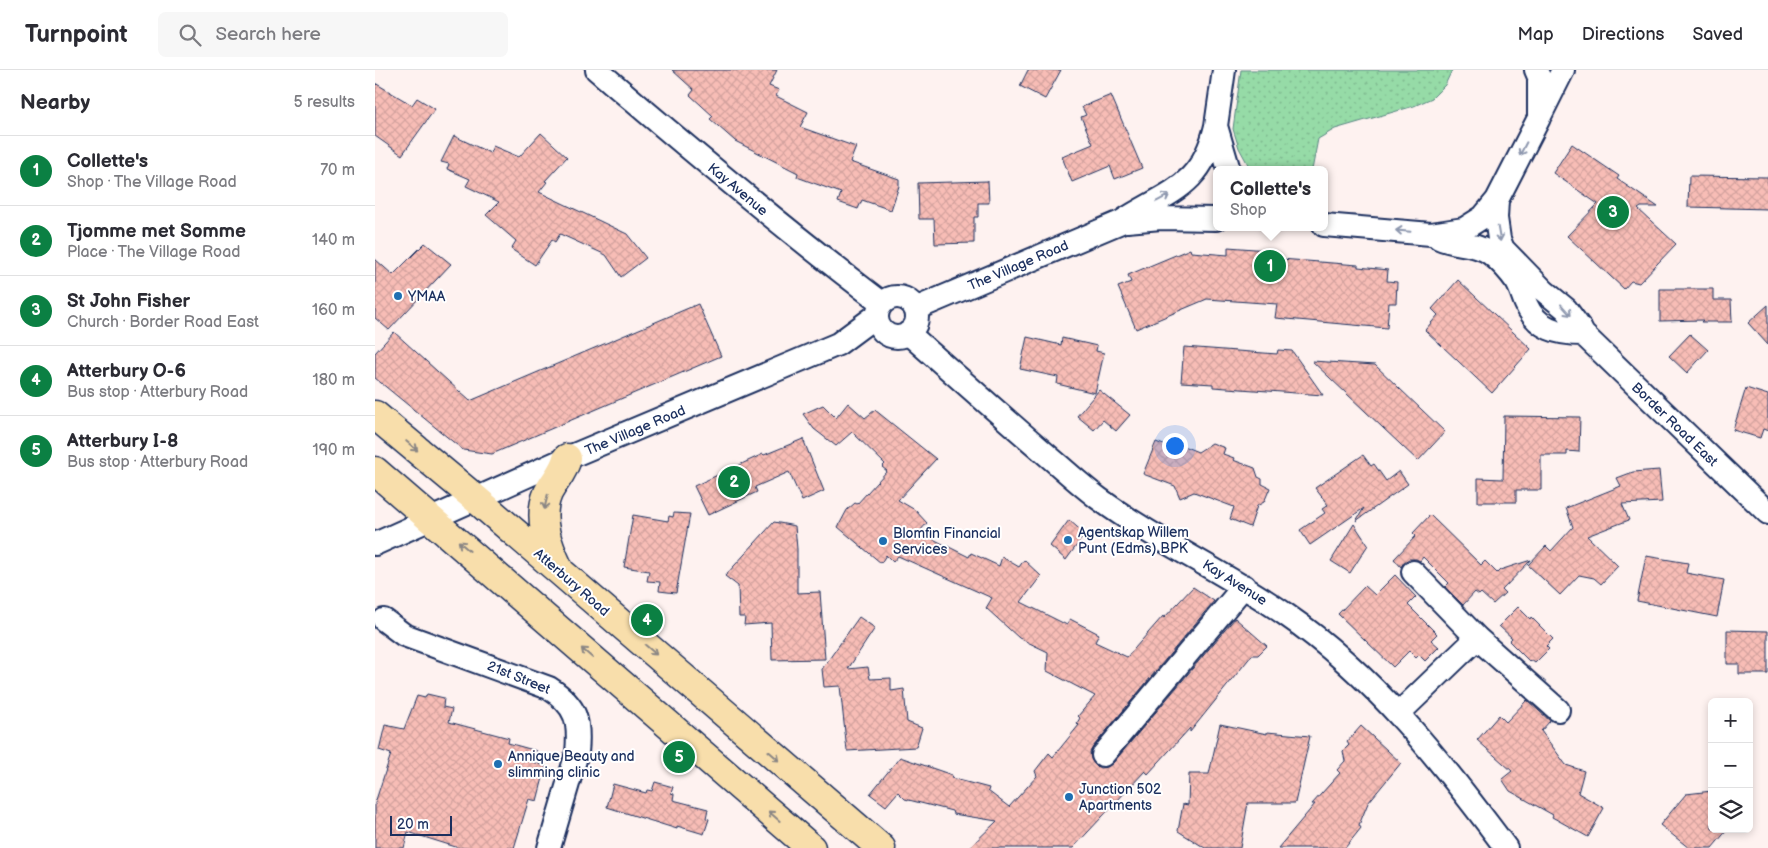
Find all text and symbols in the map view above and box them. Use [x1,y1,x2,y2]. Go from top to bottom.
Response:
search box [158,12,508,57]
text: Turnpoint [25,20,128,49]
icon: search [176,21,204,49]
text: Search here [216,23,321,46]
text: Map [1518,24,1554,45]
text: Directions [1582,24,1664,45]
text: Saved [1692,24,1743,45]
text: Nearby [20,90,90,115]
text: 5 results [293,93,355,112]
one-way arrow [1518,142,1528,157]
text: Collette's [67,150,148,173]
street label: Kay Avenue [704,159,771,219]
text: 1 [33,161,39,180]
text: 70 m [320,161,355,180]
popup [1213,166,1328,231]
text: Shop · The Village Road [67,173,237,192]
text: Collette's [1230,178,1311,201]
one-way arrow [1155,193,1170,202]
pin: 3 [1597,193,1629,231]
text: Shop [1230,201,1267,220]
text: Tjomme met Somme [67,220,246,243]
one-way arrow [1494,225,1504,241]
one-way arrow [1396,227,1412,236]
text: 2 [31,231,41,250]
text: 140 m [312,231,355,250]
street label: The Village Road [965,237,1071,294]
text: Place · The Village Road [67,243,240,262]
pin: 1 [1254,247,1286,285]
place label: YMAA [407,288,446,305]
text: St John Fisher [67,290,190,313]
marker: YMAA [392,290,404,302]
text: 3 [31,301,41,320]
text: 160 m [312,301,355,320]
one-way arrow [1560,304,1572,317]
text: Church · Border Road East [67,313,259,332]
text: Atterbury O-6 [67,360,186,383]
text: 4 [31,371,41,390]
text: 180 m [313,371,355,390]
street label: Border Road East [1628,379,1722,470]
text: Bus stop · Atterbury Road [67,383,248,402]
street label: The Village Road [582,402,688,459]
text: Atterbury I-8 [67,430,178,453]
your location [1162,433,1188,459]
one-way arrow [406,440,419,452]
text: 5 [31,441,41,460]
text: 190 m [313,441,355,460]
text: Bus stop · Atterbury Road [67,453,248,472]
pin: 2 [718,463,750,501]
one-way arrow [541,493,550,509]
place label: Agentskap Willem Punt (Edms) BPK [1078,524,1189,557]
place label: Blomfin Financial Services [893,525,1001,558]
marker: Agentskap Willem Punt (Edms) BPK [1062,534,1074,546]
marker: Blomfin Financial Services [877,535,889,547]
one-way arrow [457,541,470,552]
street label: Atterbury Road [530,545,613,620]
street label: Kay Avenue [1199,556,1270,609]
pin: 4 [631,601,663,639]
one-way arrow [644,644,657,655]
one-way arrow [580,647,593,658]
street label: 21st Street [485,657,554,698]
map controls [1708,698,1753,833]
button: + [1708,698,1753,743]
pin: 5 [663,738,695,776]
button: − [1708,743,1753,788]
place label: Annique Beauty and slimming clinic [508,748,635,781]
one-way arrow [767,750,780,761]
marker: Annique Beauty and slimming clinic [492,758,504,770]
place label: Junction 502 Apartments [1079,781,1162,814]
button: layers [1708,788,1753,833]
marker: Junction 502 Apartments [1063,791,1075,803]
one-way arrow [768,810,781,822]
scale bar [390,813,453,836]
text: 20 m [397,816,429,833]

